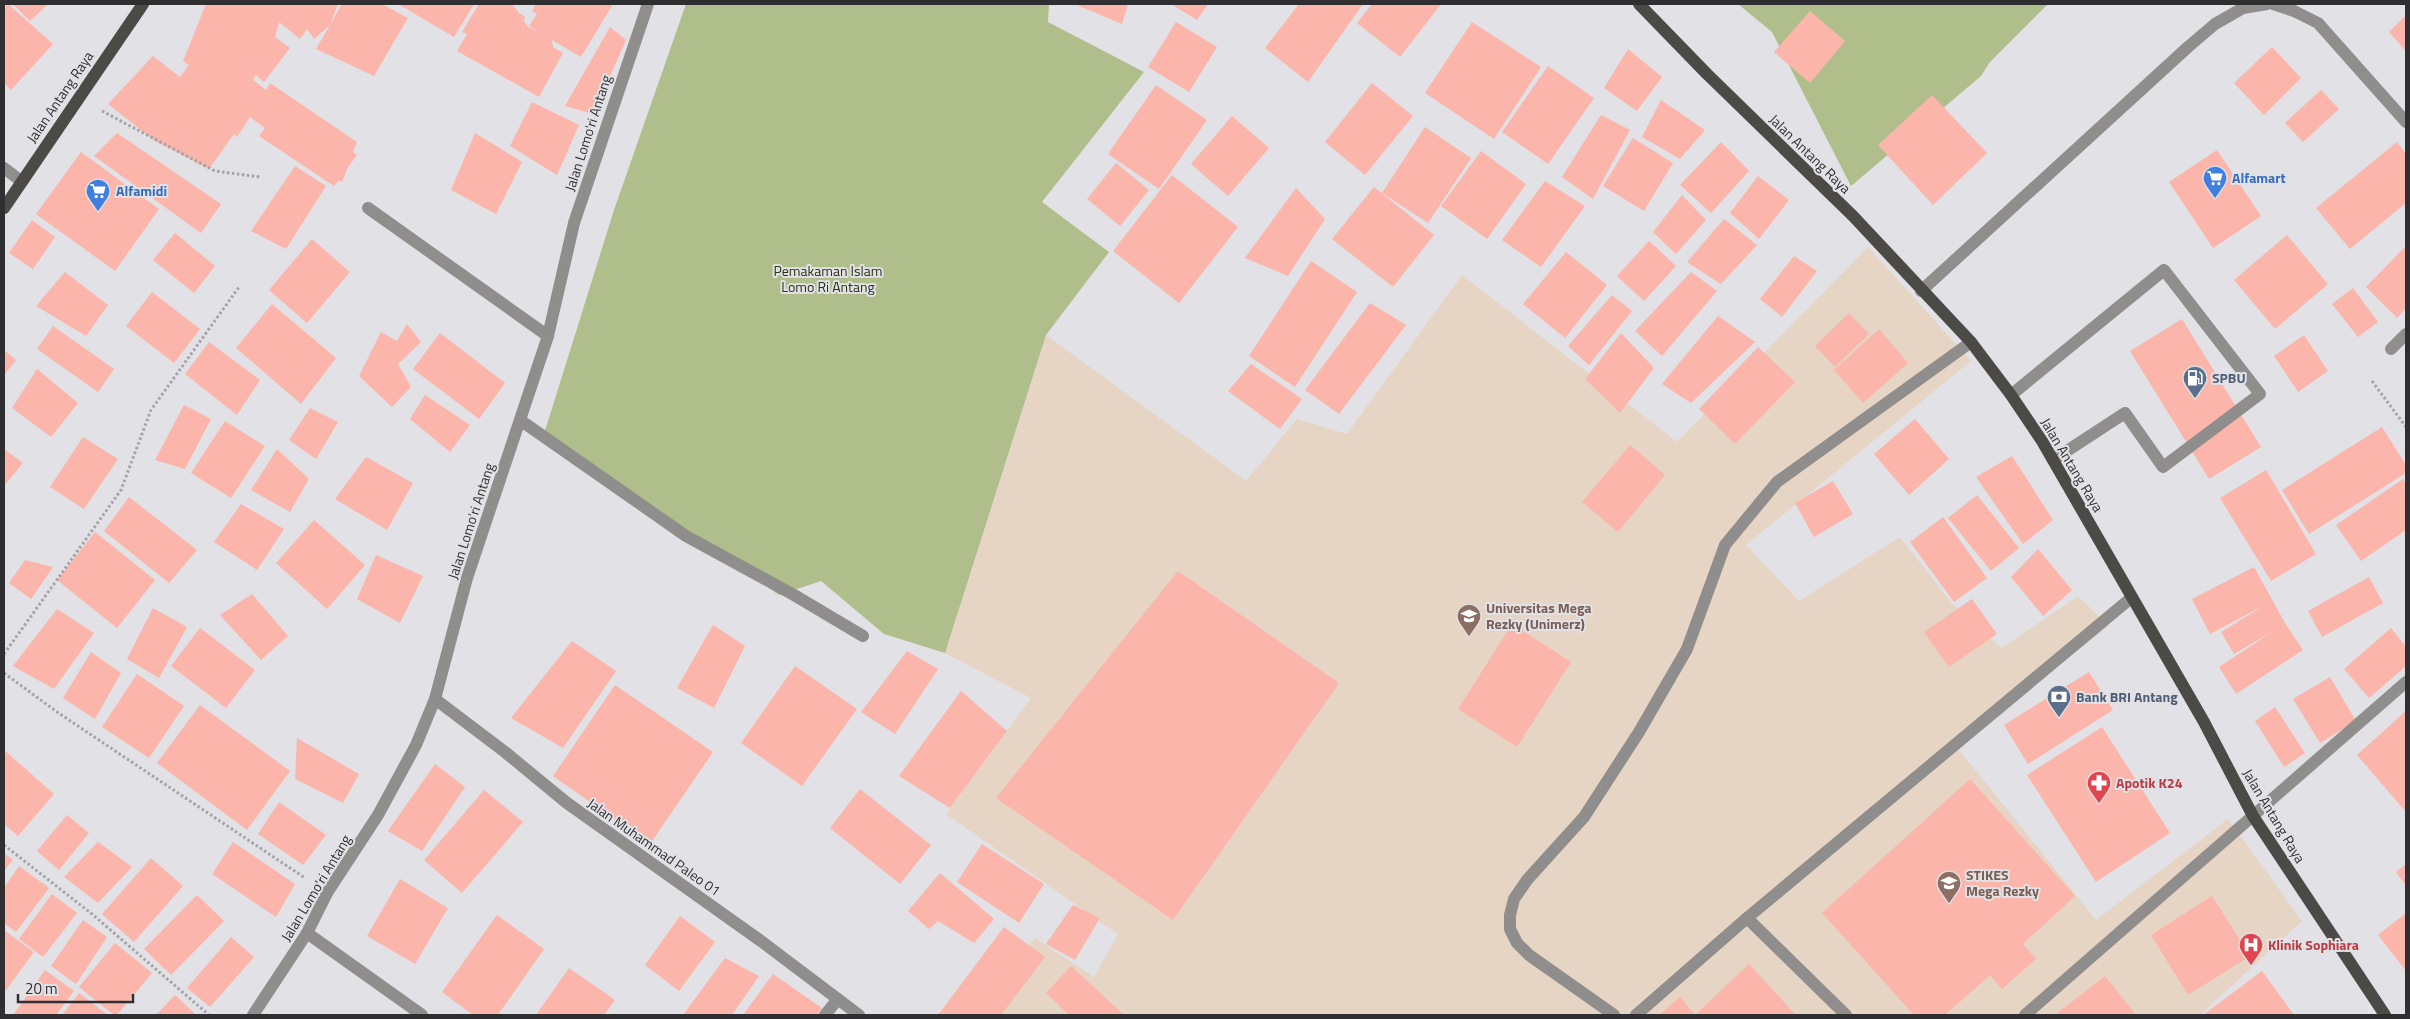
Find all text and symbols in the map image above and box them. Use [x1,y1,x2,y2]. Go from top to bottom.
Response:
street label: Jalan Antang Raya [21,47,98,147]
street label: Jalan Lomo'ri Antang [559,72,616,194]
street label: Jalan Antang Raya [1765,109,1856,198]
supermarket icon: Alfamart [2202,165,2228,199]
place label: Alfamart [2232,167,2286,188]
supermarket icon: Alfamidi [85,178,111,212]
place label: Alfamidi [116,180,167,201]
park label: Pemakaman Islam Lomo Ri Antang [774,260,882,297]
fuel station icon: SPBU [2182,365,2208,399]
place label: SPBU [2212,367,2246,388]
street label: Jalan Antang Raya [2036,414,2109,516]
street label: Jalan Lomo'ri Antang [442,460,499,582]
place label: Universitas Mega Rezky (Unimerz) [1486,597,1592,634]
school or university icon: Universitas Mega Rezky (Unimerz) [1456,603,1482,637]
bank icon: Bank BRI Antang [2046,684,2072,718]
place label: Bank BRI Antang [2076,686,2178,707]
street label: Jalan Antang Raya [2238,765,2311,867]
pharmacy icon: Apotik K24 [2086,770,2112,804]
place label: Apotik K24 [2116,772,2183,793]
street label: Jalan Muhammad Paleo 01 [583,793,725,901]
street label: Jalan Lomo'ri Antang [275,830,356,945]
place label: STIKES Mega Rezky [1966,864,2039,901]
school or university icon: STIKES Mega Rezky [1936,870,1962,904]
hospital icon: Klinik Sophiara [2238,932,2264,966]
place label: Klinik Sophiara [2268,934,2359,955]
scale bar [18,972,132,1004]
text: 20 m [25,977,58,1000]

